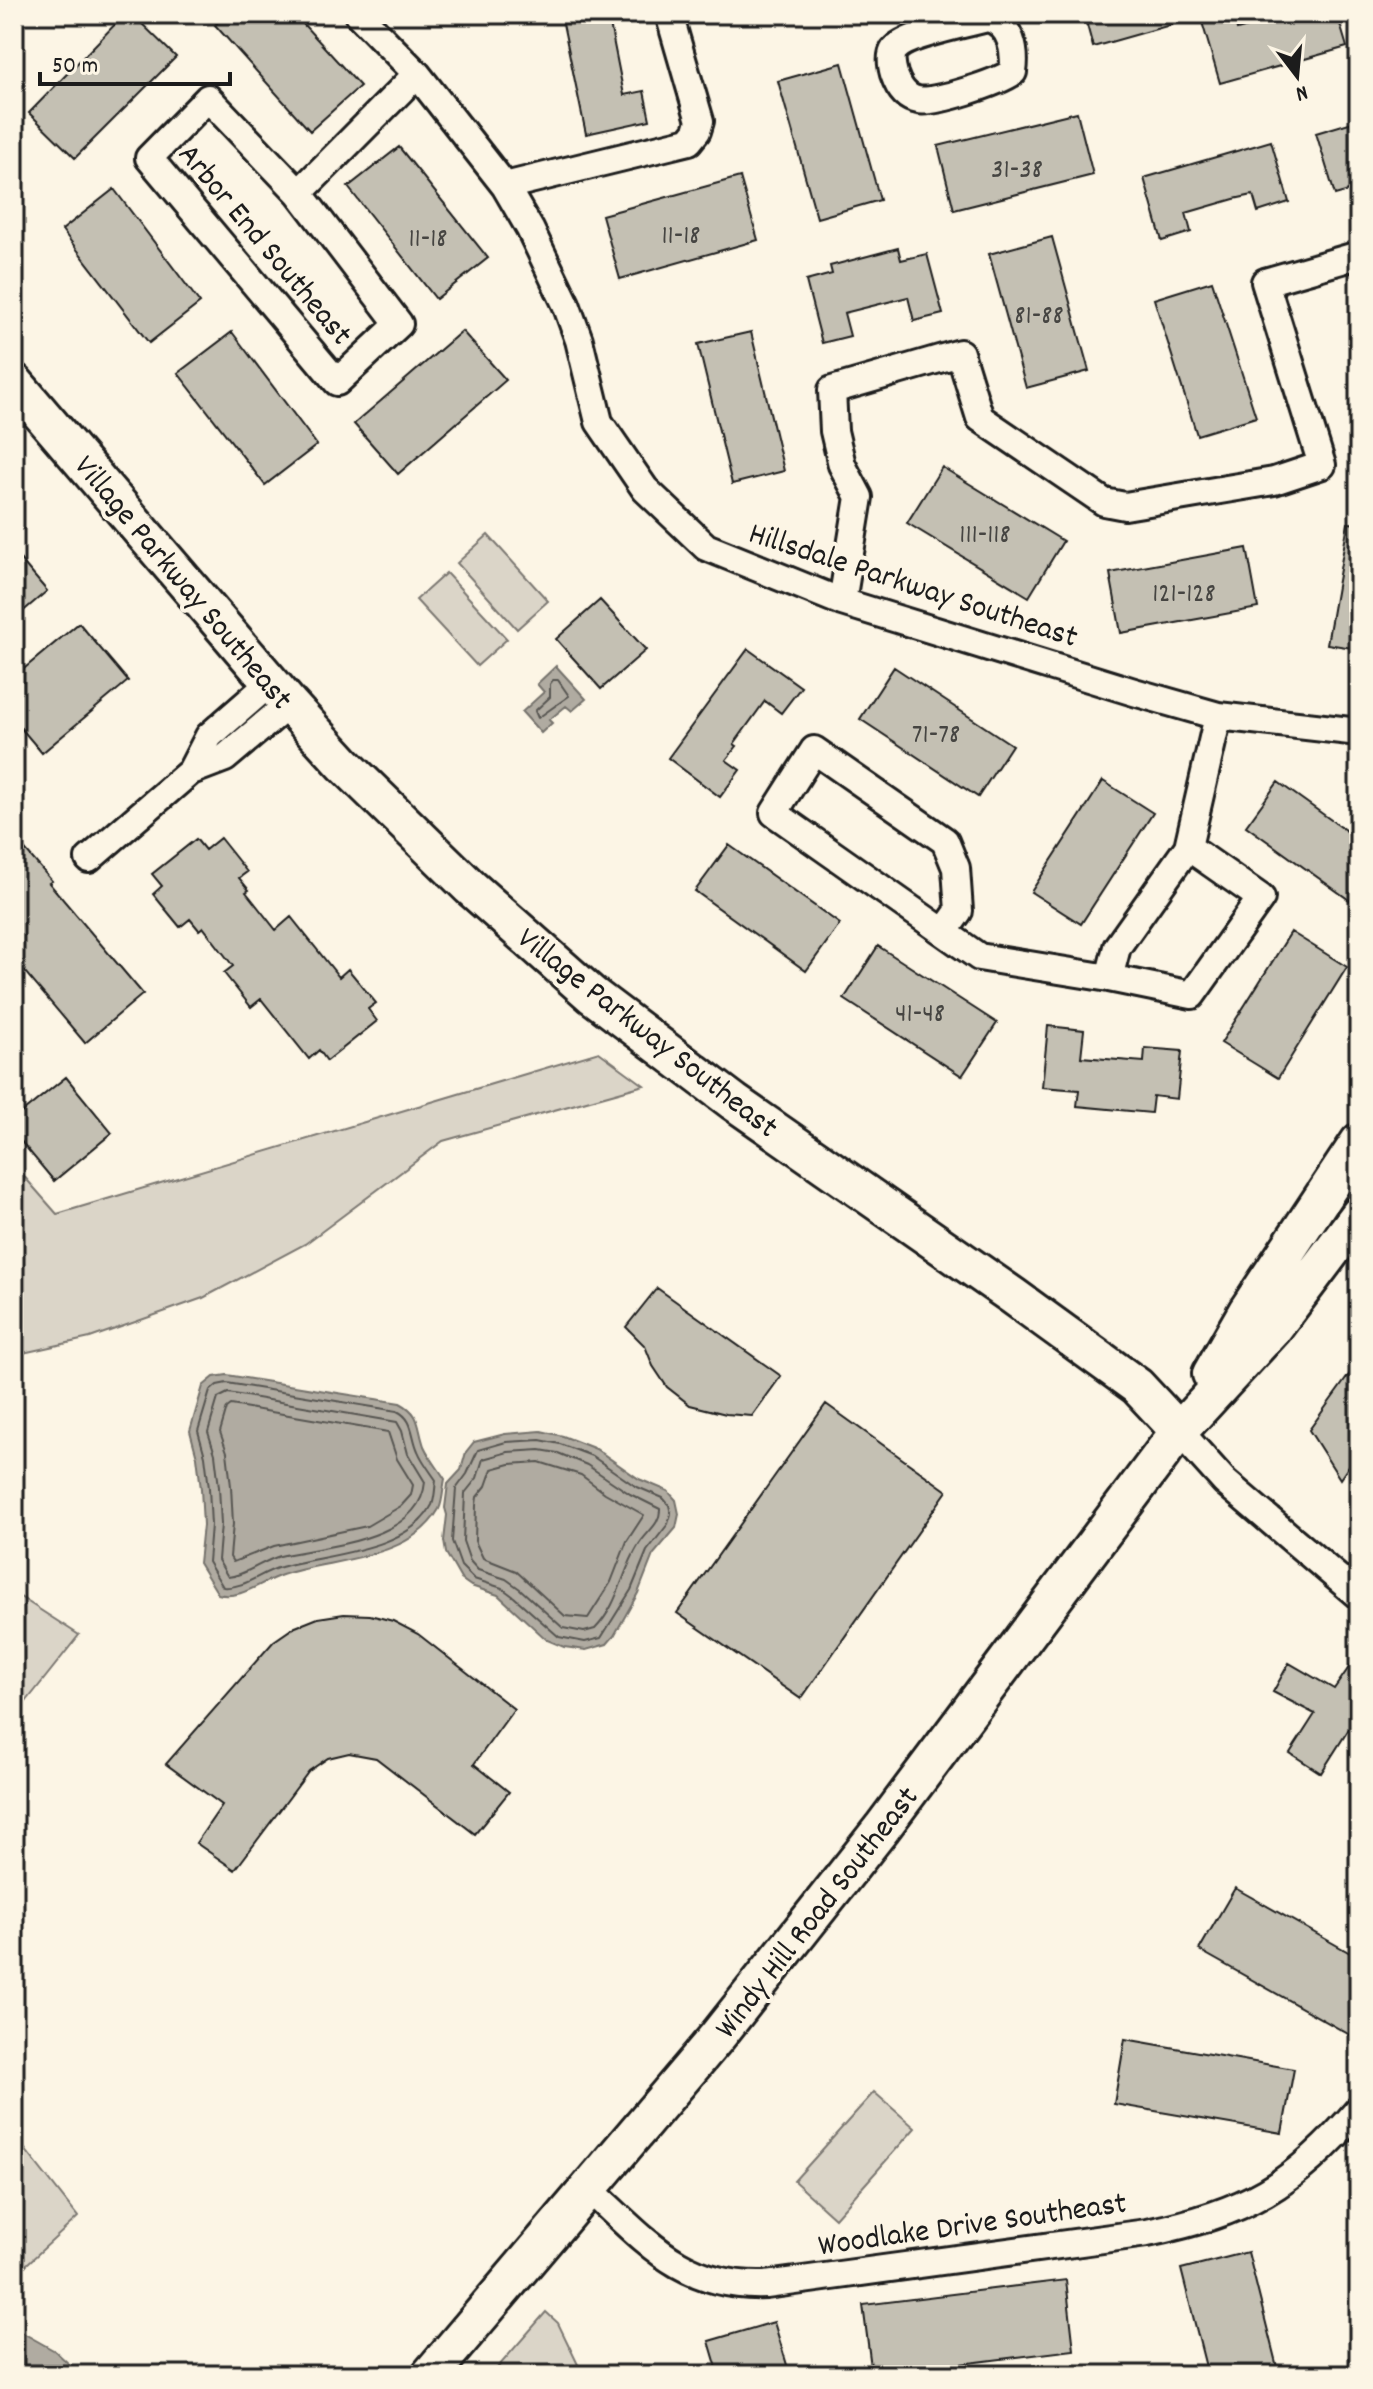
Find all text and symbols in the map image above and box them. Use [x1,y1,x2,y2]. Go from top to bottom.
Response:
scale bar [40,36,230,86]
north arrow [1257,36,1337,116]
text: 50 m [52,50,98,84]
text: N [1292,75,1311,108]
street label: Arbor End Southeast [165,135,362,357]
house number: 31-38 [991,152,1043,192]
house number: 11-18 [661,218,701,258]
house number: 11-18 [408,221,448,261]
house number: 81-88 [1014,298,1064,338]
street label: Village Parkway Southeast [61,447,302,722]
street label: Hillsdale Parkway Southeast [742,513,1083,663]
house number: 111-118 [959,517,1011,557]
house number: 121-128 [1152,576,1216,616]
house number: 71-78 [912,717,960,757]
street label: Village Parkway Southeast [506,918,786,1152]
house number: 41-48 [895,996,945,1036]
street label: Windy Hill Road Southeast [706,1778,932,2050]
street label: Woodlake Drive Southeast [816,2183,1130,2271]

